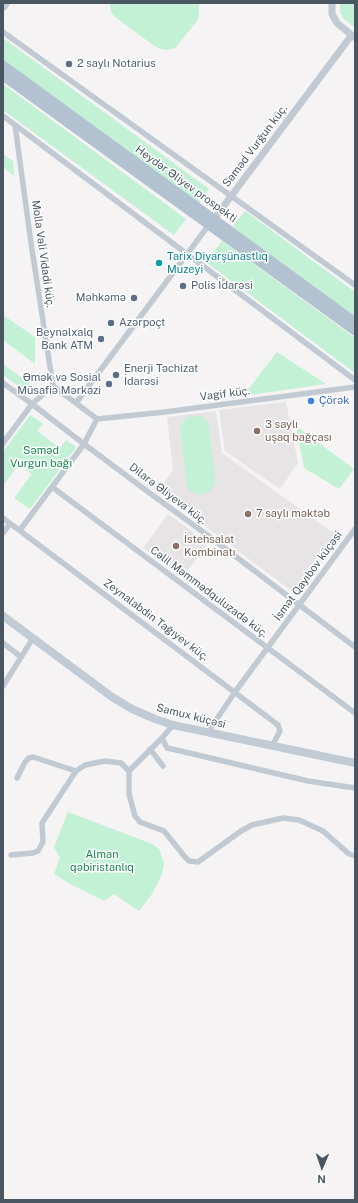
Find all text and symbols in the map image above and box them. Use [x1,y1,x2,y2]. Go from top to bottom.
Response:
place label: 2 saylı Notarius [77,57,156,71]
marker: 2 saylı Notarius [64,59,74,69]
street label: Səməd Vurğun küç. [220,102,290,190]
street label: Heydər Əliyev prospekti [133,143,239,225]
street label: Molla Vəli Vidadi küç. [29,199,57,309]
place label: Tarix Diyarşünastlıq Muzeyi [167,250,268,276]
marker: Tarix Diyarşünastlıq Muzeyi [154,258,164,268]
place label: Polis İdarəsi [191,279,253,293]
marker: Polis İdarəsi [178,281,188,291]
place label: Məhkəmə [76,291,126,305]
marker: Məhkəmə [129,293,139,303]
place label: Azərpoçt [119,316,165,330]
marker: Azərpoçt [106,318,116,328]
place label: Beynəlxalq Bank ATM [36,326,93,352]
marker: Beynəlxalq Bank ATM [96,334,106,344]
place label: Enerji Təchizat İdarəsi [124,362,198,388]
marker: Enerji Təchizat İdarəsi [111,370,121,380]
place label: Əmək və Sosial Müsafiə Mərkəzi [17,371,101,397]
marker: Əmək və Sosial Müsafiə Mərkəzi [104,379,114,389]
street label: Vagif küç. [199,384,251,404]
place label: Çörək [319,394,349,408]
marker: Çörək [306,396,316,406]
place label: 3 saylı uşaq bağçası [265,418,332,444]
marker: 3 saylı uşaq bağçası [252,426,262,436]
park label: Səməd Vurgun bağı [10,444,72,470]
street label: Dilarə Əliyeva küç. [127,460,209,528]
place label: 7 saylı məktəb [256,507,330,521]
marker: 7 saylı məktəb [243,509,253,519]
street label: İsmət Qayıbov küçəsi [271,529,345,623]
place label: İstehsalat Kombinatı [184,533,235,559]
marker: İstehsalat Kombinatı [171,541,181,551]
street label: Cəlil Məmmədquluzadə küç. [148,543,270,641]
street label: Zeynalabdin Tağıyev küç. [101,576,211,664]
street label: Samux küçəsi [155,701,227,731]
park label: Alman qəbiristanlıq [70,848,134,874]
north arrow [302,1147,342,1187]
text: N [317,1173,326,1185]

